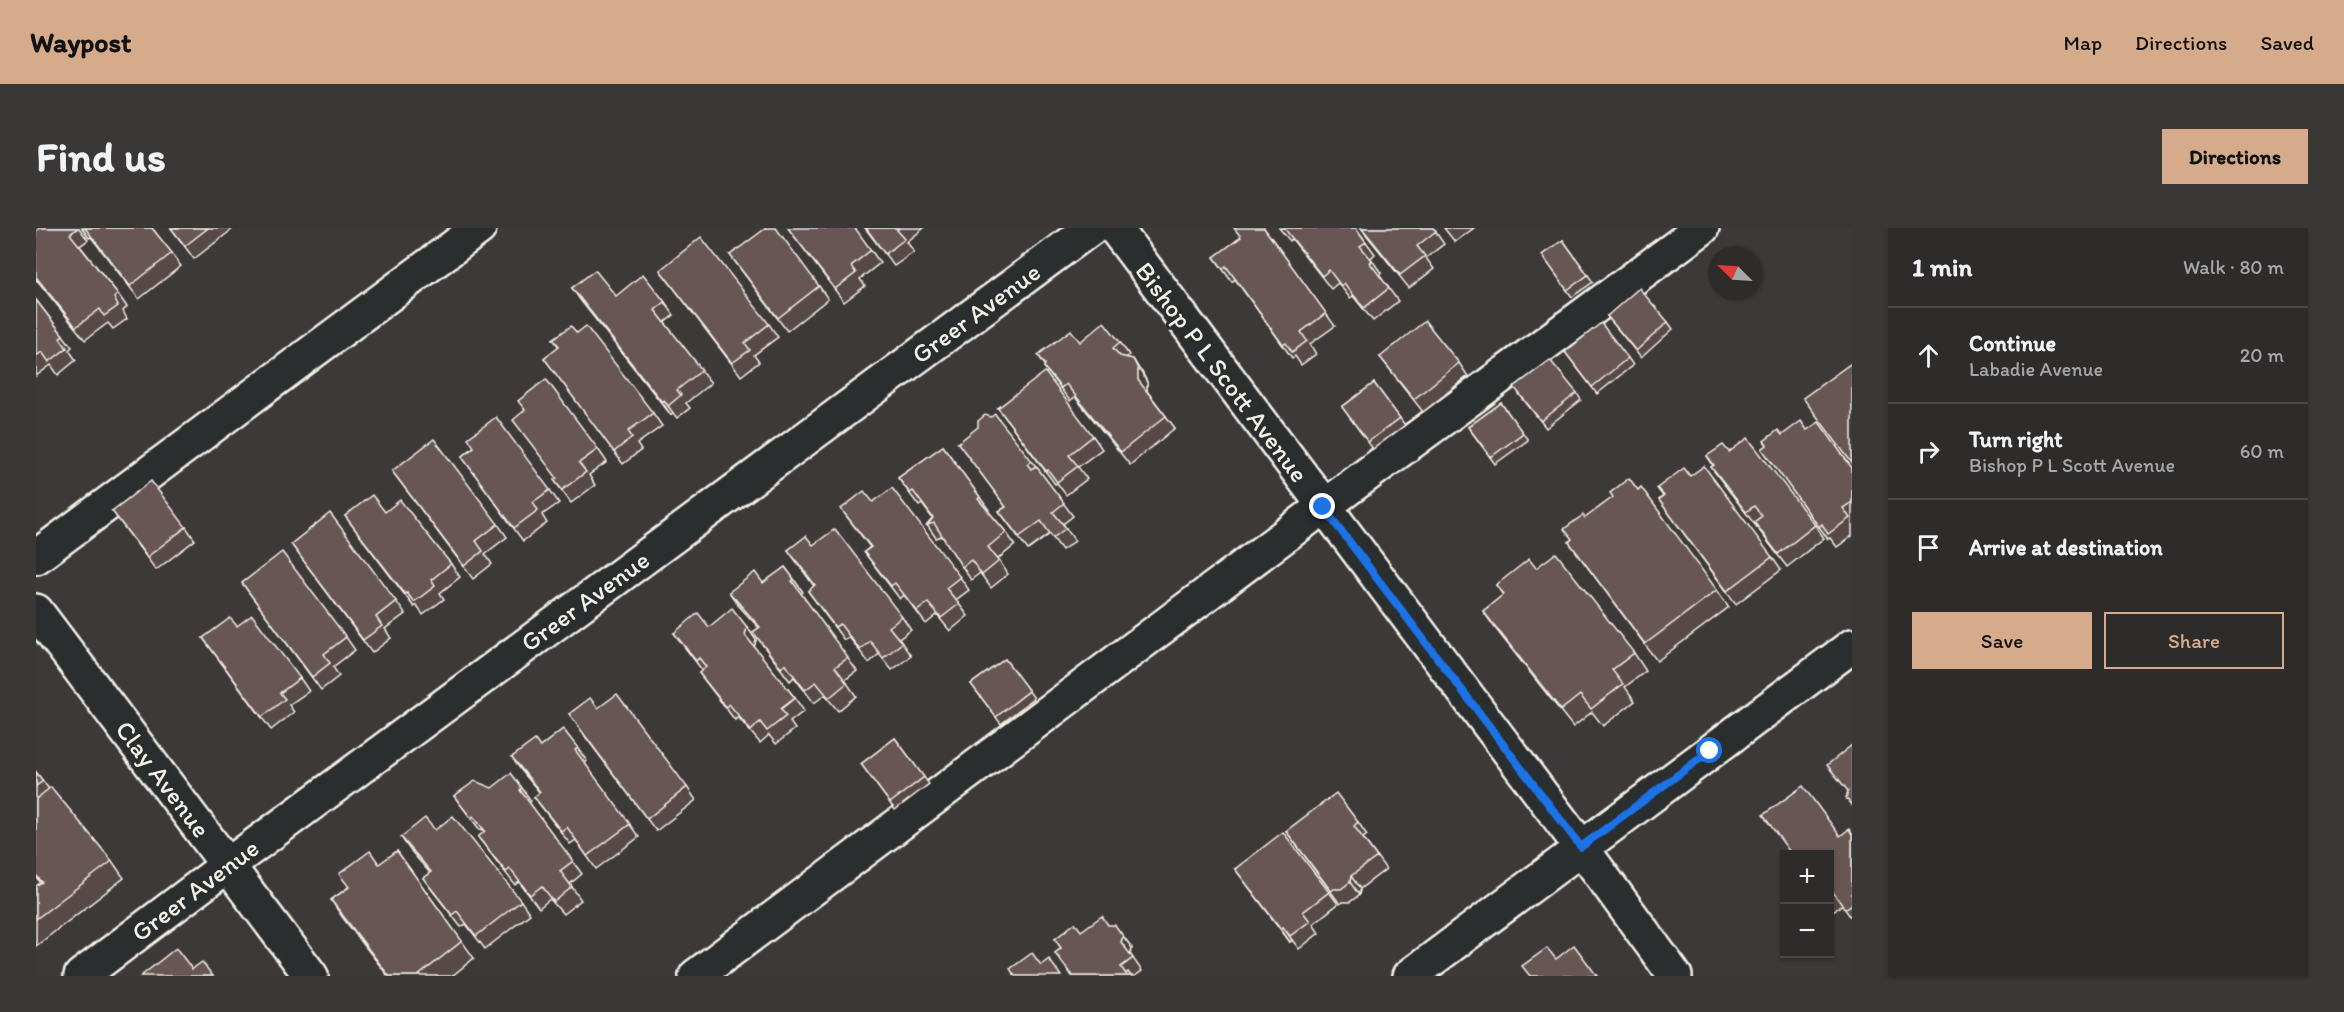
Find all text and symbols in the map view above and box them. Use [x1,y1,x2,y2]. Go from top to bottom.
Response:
text: Waypost [30,25,132,59]
text: Map [2064,30,2102,55]
text: Directions [2135,30,2227,55]
text: Saved [2260,30,2314,55]
button: Directions [2162,129,2308,184]
text: Find us [36,131,166,182]
north arrow [1708,246,1762,300]
text: 1 min [1912,251,1972,283]
street label: Bishop P L Scott Avenue [1129,255,1315,489]
text: Walk · 80 m [2183,255,2284,279]
street label: Greer Avenue [905,256,1047,370]
text: Continue [1969,330,2056,357]
icon: ahead [1912,339,1945,372]
text: 20 m [2240,343,2284,367]
text: Labadie Avenue [1969,357,2103,381]
text: Turn right [1969,426,2063,453]
icon: right [1912,435,1945,468]
text: 60 m [2240,439,2284,463]
text: Bishop P L Scott Avenue [1969,453,2175,477]
route end [1309,493,1335,519]
icon: arrive [1912,531,1945,564]
text: Arrive at destination [1969,534,2163,561]
street label: Greer Avenue [514,544,656,658]
button: Save [1912,612,2092,669]
button: Share [2104,612,2284,669]
street label: Clay Avenue [109,714,217,844]
route start [1696,737,1722,763]
street label: Greer Avenue [125,832,265,948]
map controls [1780,850,1834,958]
button: + [1780,850,1834,904]
button: − [1780,904,1834,958]

